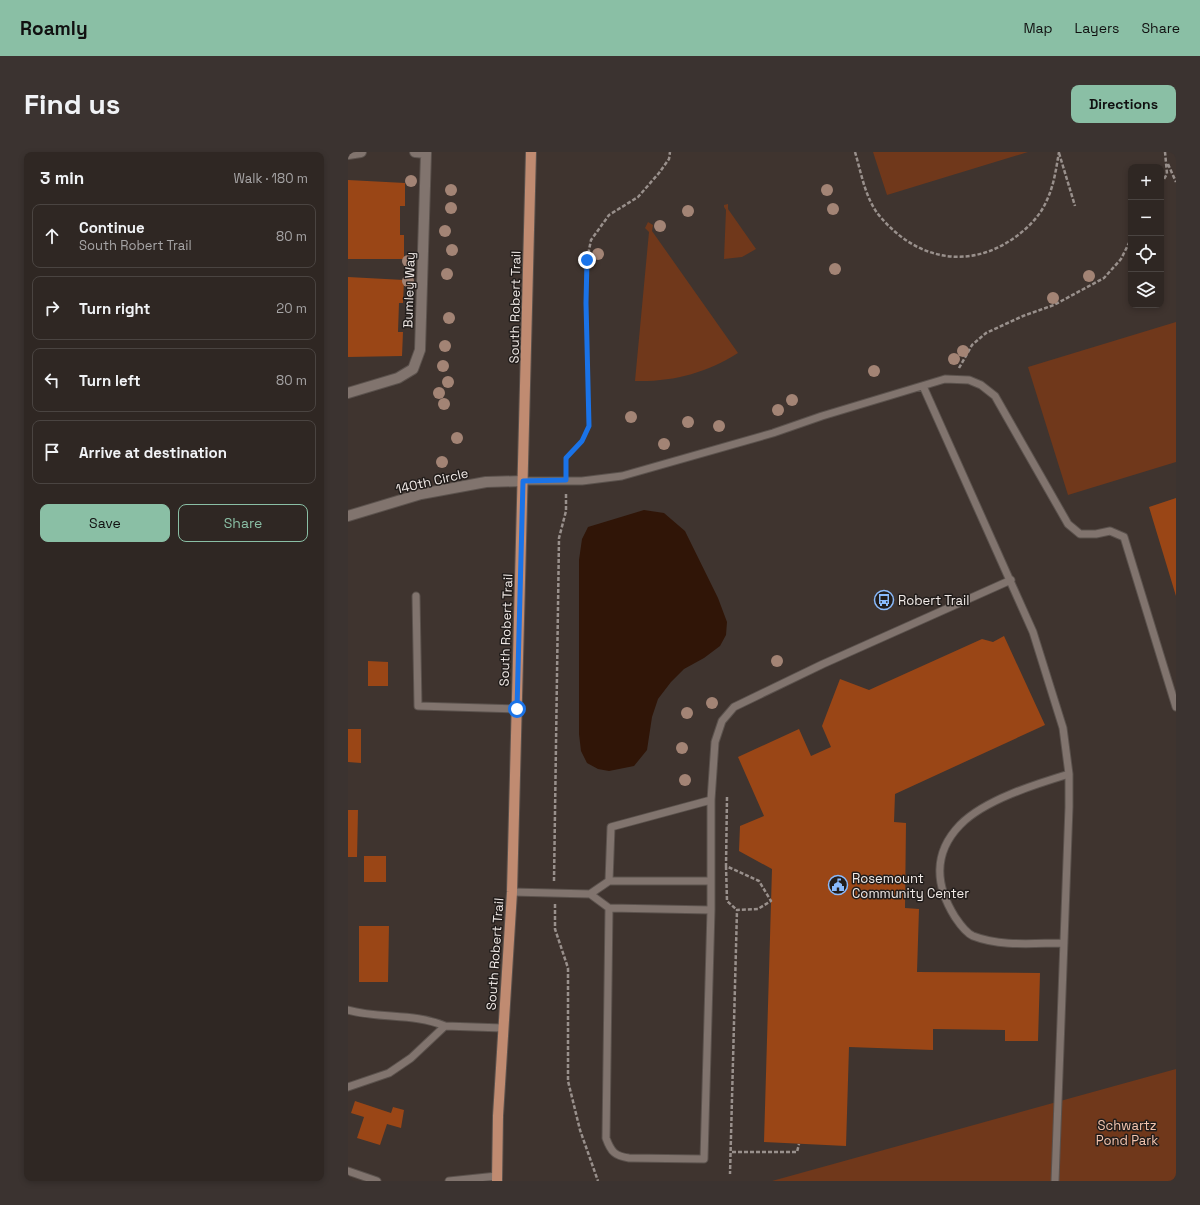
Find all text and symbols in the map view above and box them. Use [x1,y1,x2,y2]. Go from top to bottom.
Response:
text: Roamly [20,16,88,41]
text: Map [1023,19,1053,37]
text: Layers [1075,19,1119,37]
text: Share [1141,19,1180,37]
button: Directions [1071,85,1176,123]
text: Find us [24,86,121,122]
map controls [1128,164,1164,308]
button: + [1128,164,1164,200]
text: 3 min [40,167,84,189]
text: Walk · 180 m [234,170,308,187]
button: − [1128,200,1164,236]
text: Continue [79,218,145,237]
icon: ahead [41,225,63,247]
text: 80 m [276,228,307,245]
button: locate [1128,236,1164,272]
text: South Robert Trail [79,237,192,254]
street label: South Robert Trail [506,251,524,363]
route end [578,251,596,269]
street label: Bumley Way [399,252,419,328]
button: layers [1128,272,1164,308]
icon: right [41,297,63,319]
text: Turn right [79,299,150,318]
text: 20 m [276,300,307,317]
icon: left [41,369,63,391]
text: Turn left [79,371,141,390]
text: 80 m [276,372,307,389]
icon: arrive [41,441,63,463]
text: Arrive at destination [79,443,227,462]
street label: 140th Circle [394,464,470,498]
button: Save [40,504,170,542]
button: Share [178,504,308,542]
street label: South Robert Trail [496,573,516,687]
bus stop icon: Robert Trail [873,589,895,611]
place label: Robert Trail [898,592,969,609]
route start [508,700,526,718]
place label: Rosemount Community Center [852,870,969,902]
public building icon: Rosemount Community Center [827,874,849,896]
street label: South Robert Trail [483,897,507,1011]
park label: Schwartz Pond Park [1096,1117,1158,1149]

